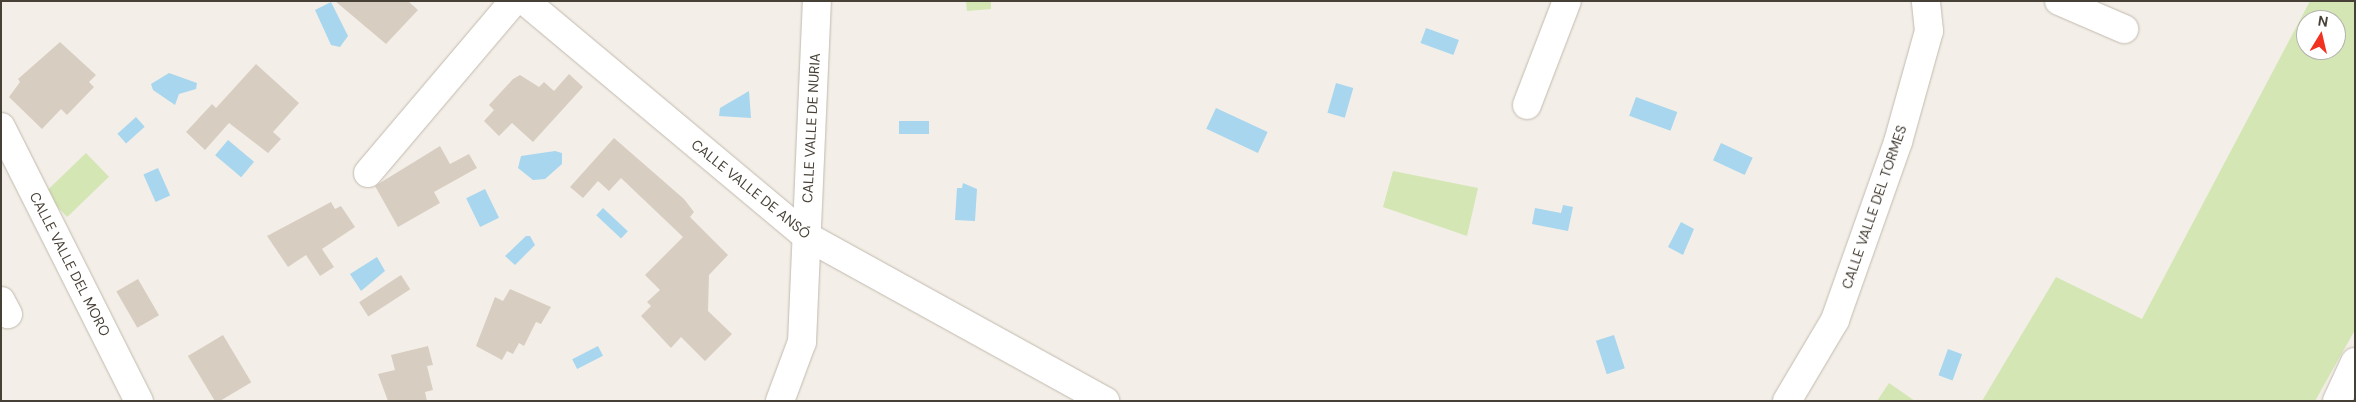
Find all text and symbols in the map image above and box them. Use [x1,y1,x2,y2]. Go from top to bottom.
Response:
north arrow [2296,10,2346,60]
text: N [2317,11,2330,31]
street label: CALLE VALLE DE NURIA [799,53,823,203]
street label: CALLE VALLE DEL TORMES [1838,123,1910,291]
street label: CALLE VALLE DE ANSÓ [688,136,814,242]
street label: CALLE VALLE DEL MORO [26,189,114,339]

